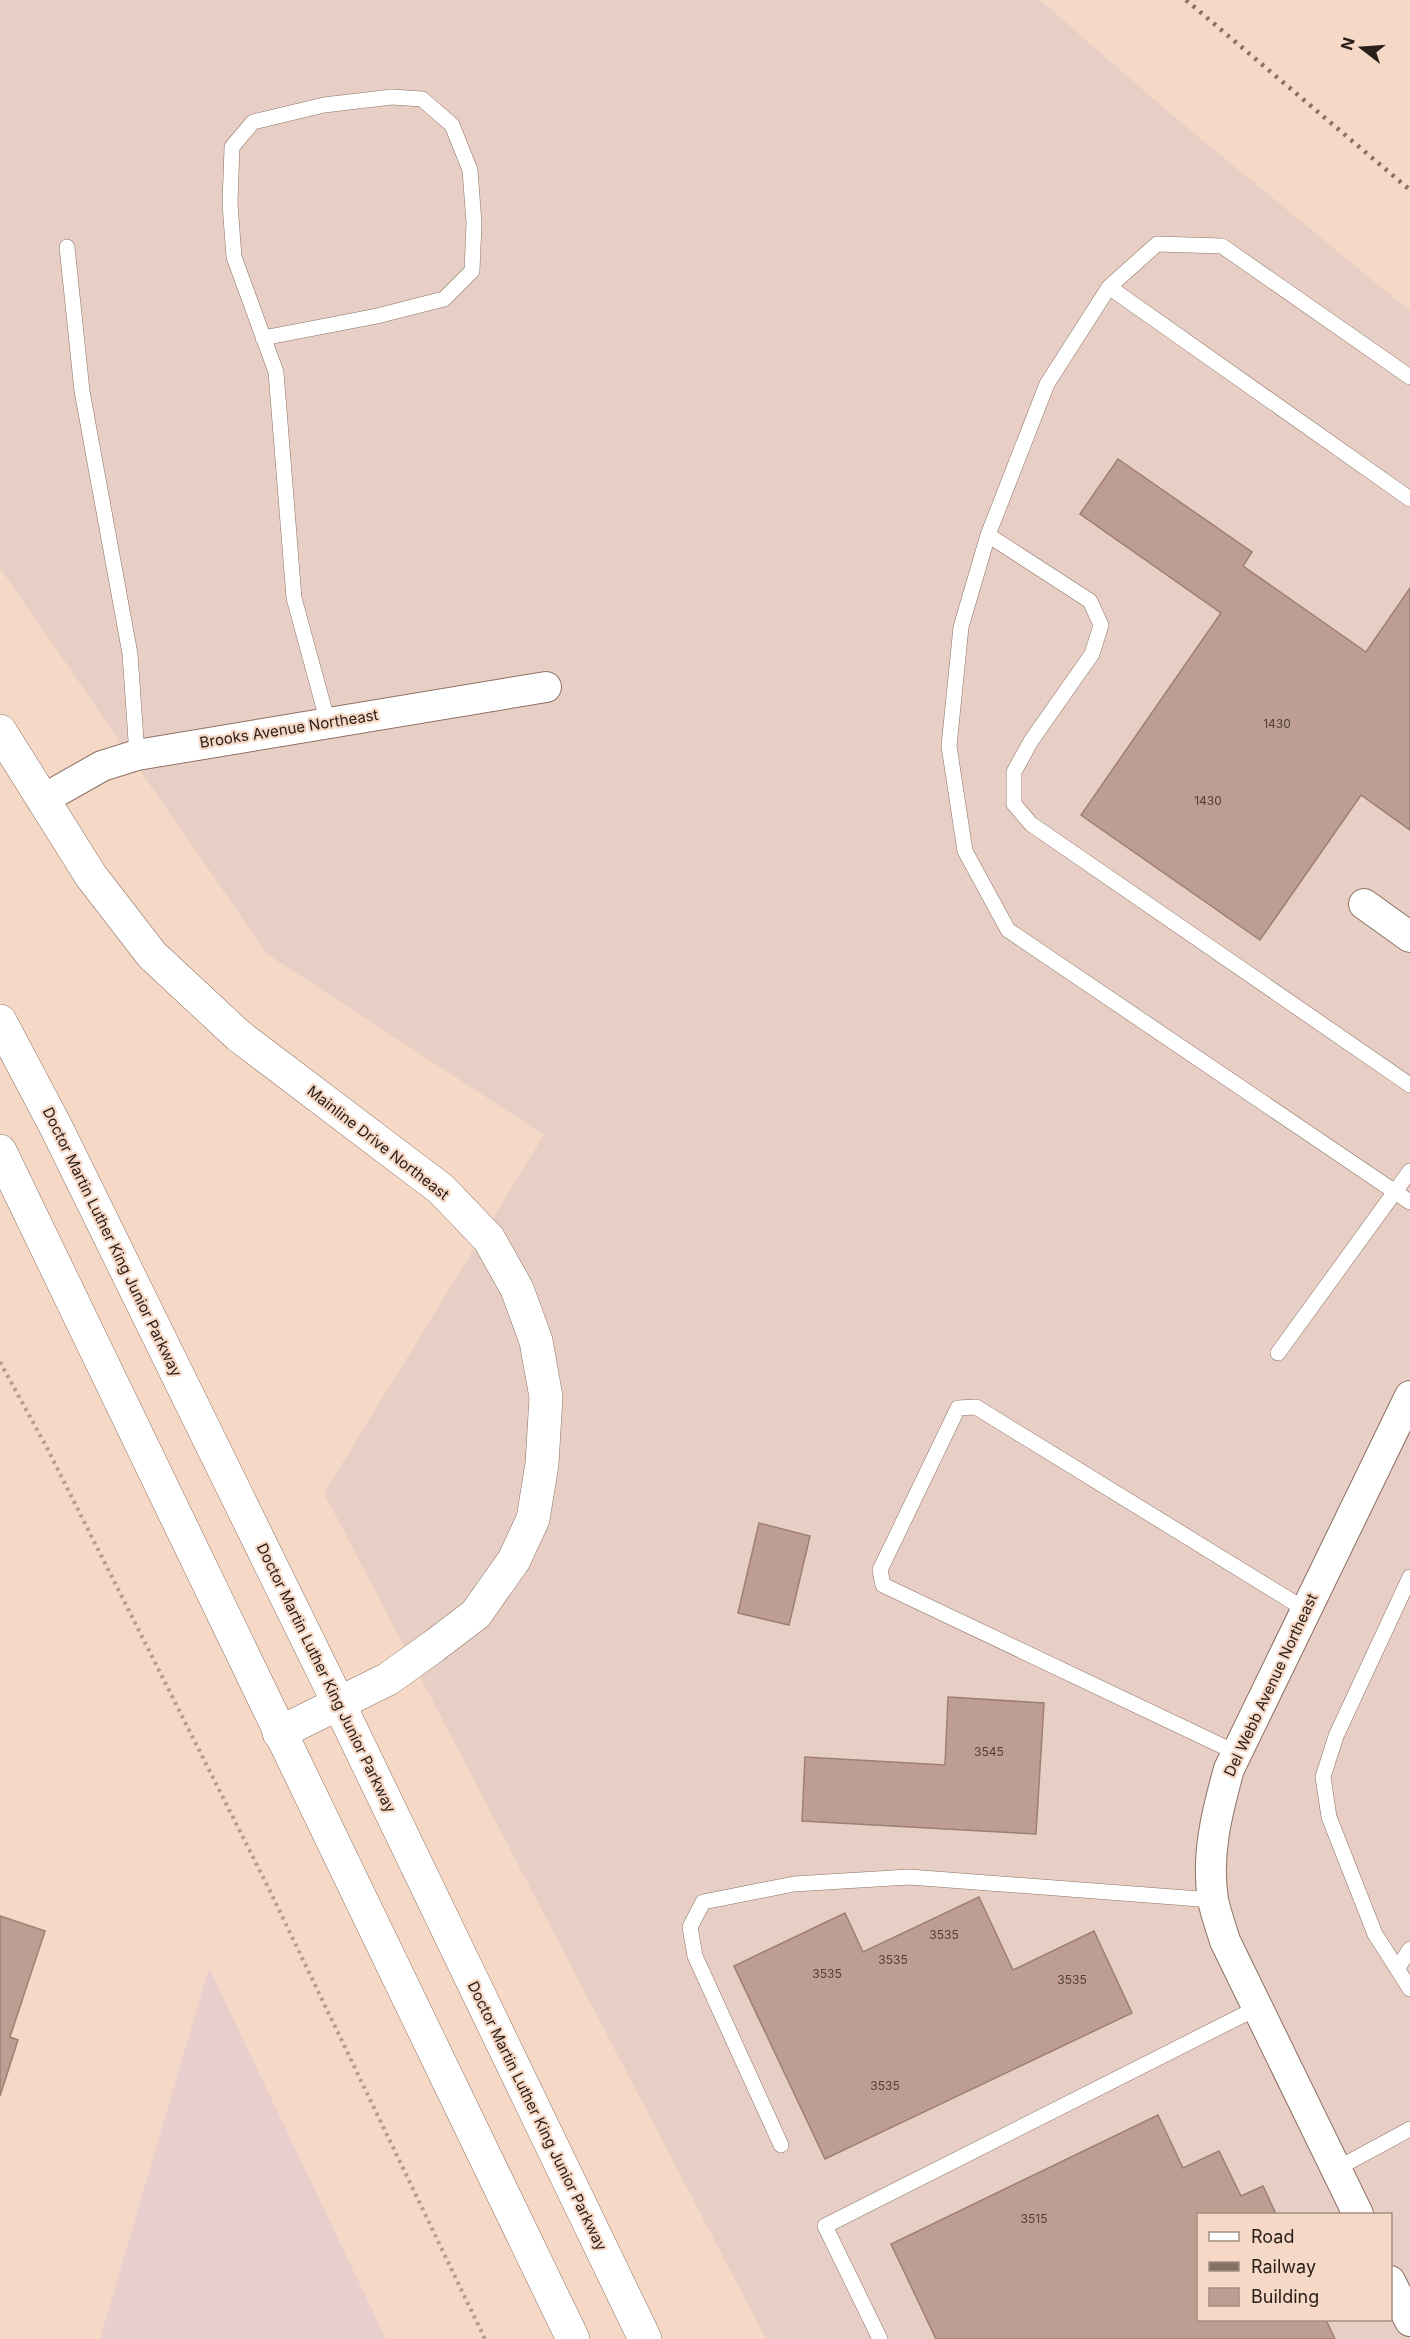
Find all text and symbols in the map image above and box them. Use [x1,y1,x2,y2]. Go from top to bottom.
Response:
north arrow [1332,18,1392,78]
text: N [1336,35,1359,52]
street label: Brooks Avenue Northeast [198,705,380,752]
house number: 1430 [1263,716,1291,731]
house number: 1430 [1194,793,1222,808]
street label: Mainline Drive Northeast [303,1081,453,1204]
street label: Doctor Martin Luther King Junior Parkway [39,1104,186,1380]
street label: Doctor Martin Luther King Junior Parkway [253,1540,400,1816]
street label: Del Webb Avenue Northeast [1220,1590,1321,1779]
house number: 3545 [974,1744,1004,1759]
house number: 3535 [929,1927,959,1942]
house number: 3535 [878,1952,908,1967]
house number: 3535 [812,1966,842,1981]
house number: 3535 [1057,1972,1087,1987]
street label: Doctor Martin Luther King Junior Parkway [464,1978,611,2254]
house number: 3535 [870,2078,900,2093]
house number: 3515 [1021,2211,1047,2226]
legend [1197,2213,1392,2321]
text: Road [1251,2226,1294,2247]
text: Railway [1251,2256,1316,2277]
text: Building [1251,2286,1319,2307]

